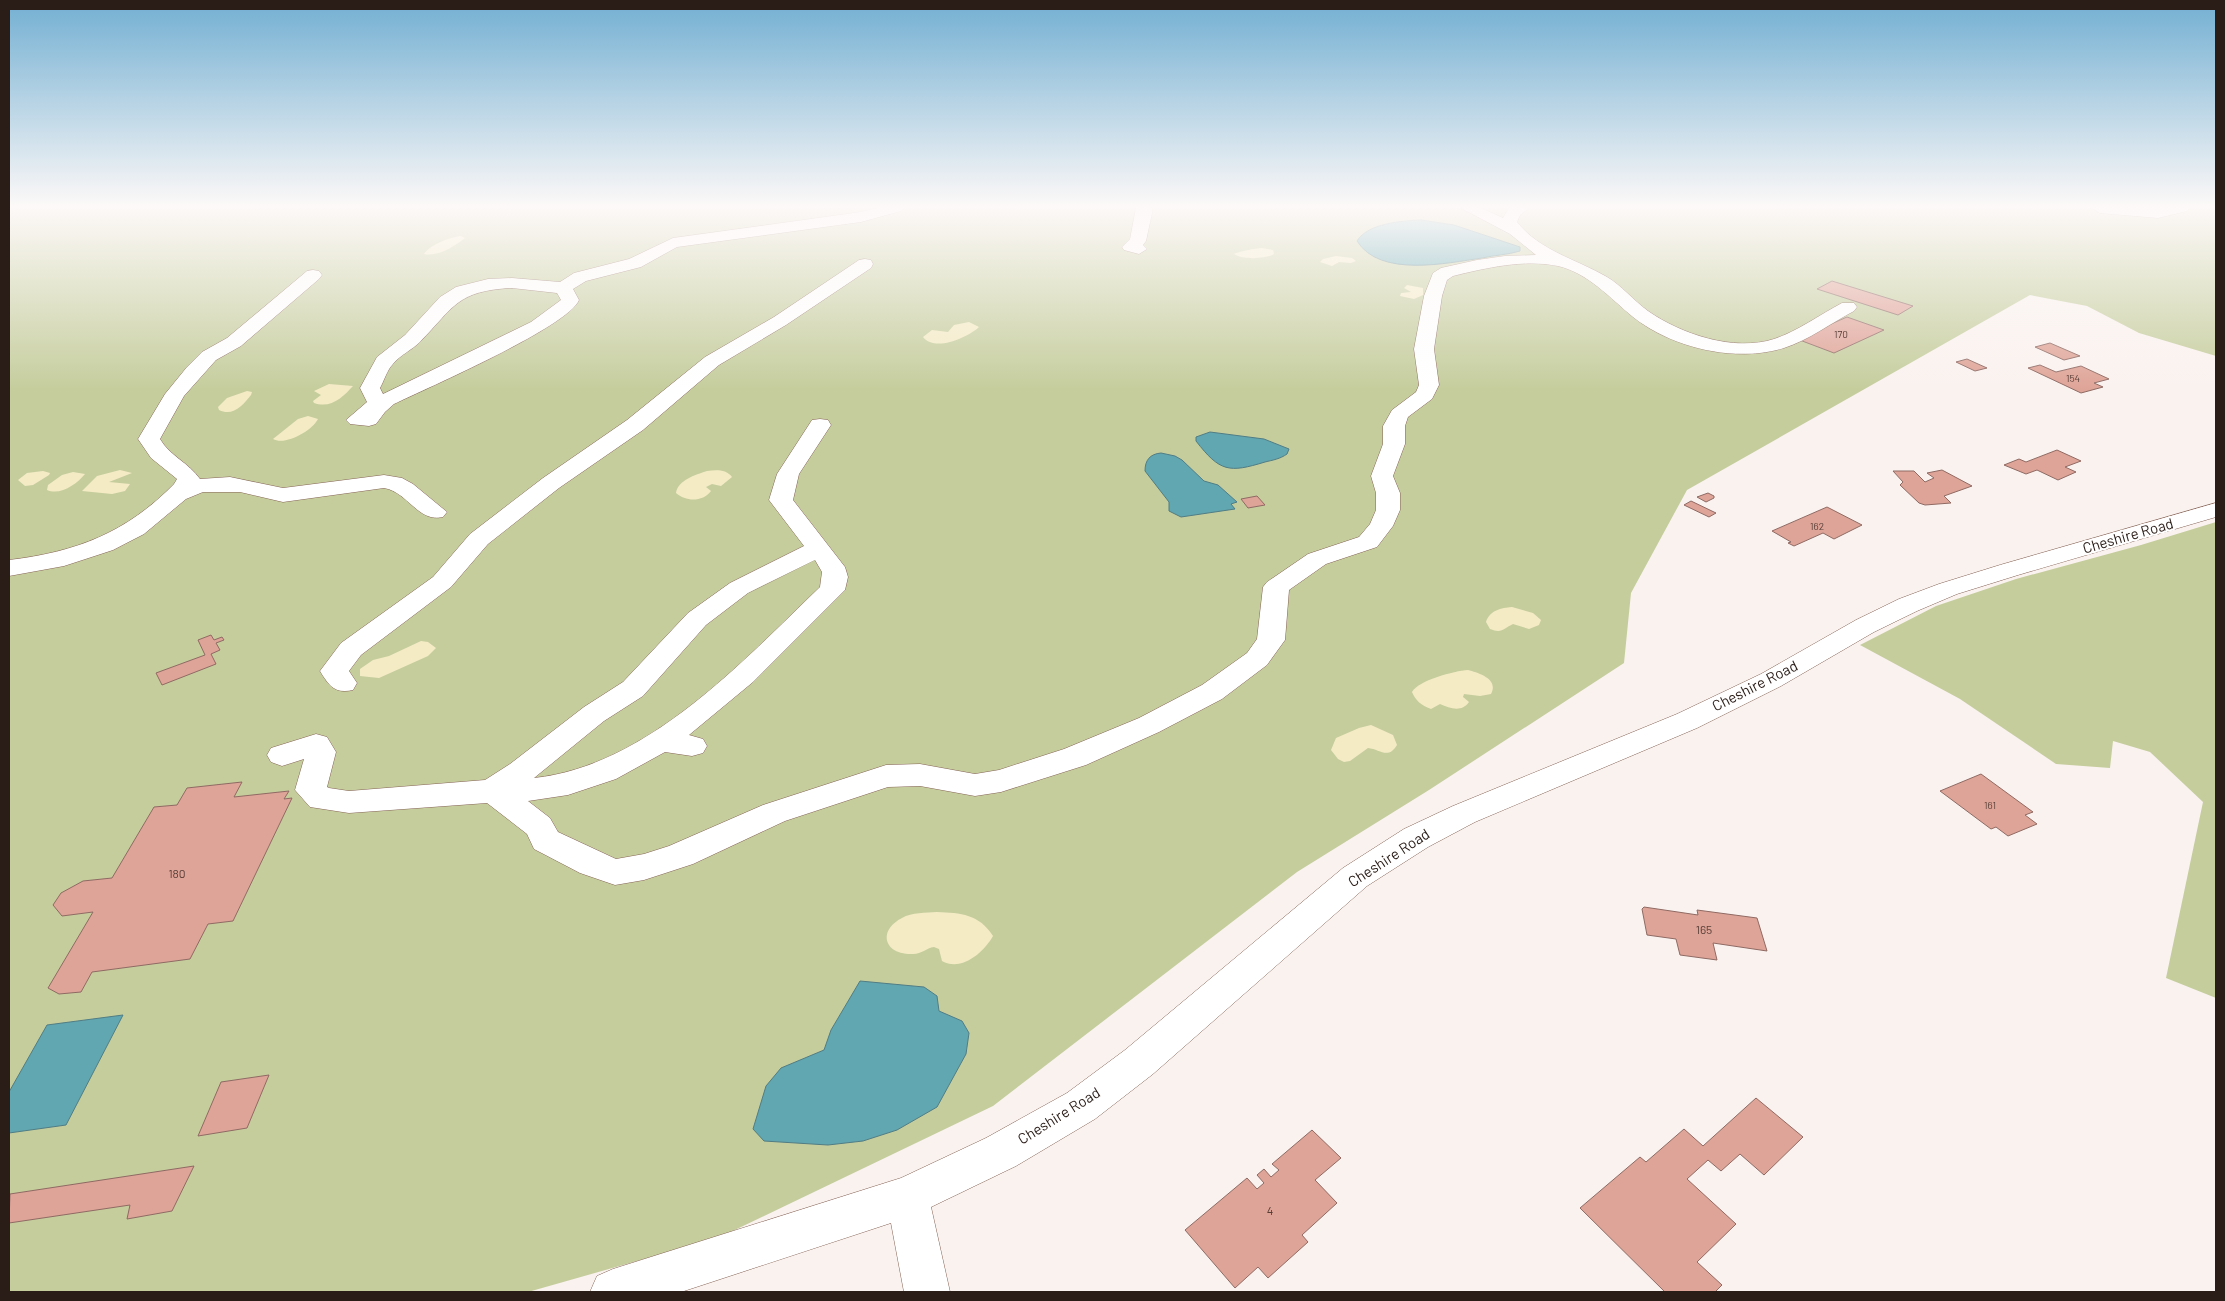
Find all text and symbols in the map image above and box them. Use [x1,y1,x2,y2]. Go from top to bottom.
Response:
house number: 170 [1834,328,1848,340]
house number: 154 [2066,372,2080,384]
street label: Cheshire Road [2080,513,2175,557]
house number: 162 [1810,520,1824,532]
street label: Cheshire Road [1709,656,1800,714]
house number: 161 [1984,799,1996,811]
street label: Cheshire Road [1344,824,1433,890]
house number: 180 [168,866,186,880]
house number: 165 [1696,922,1712,936]
street label: Cheshire Road [1014,1083,1103,1148]
house number: 4 [1267,1203,1273,1217]

